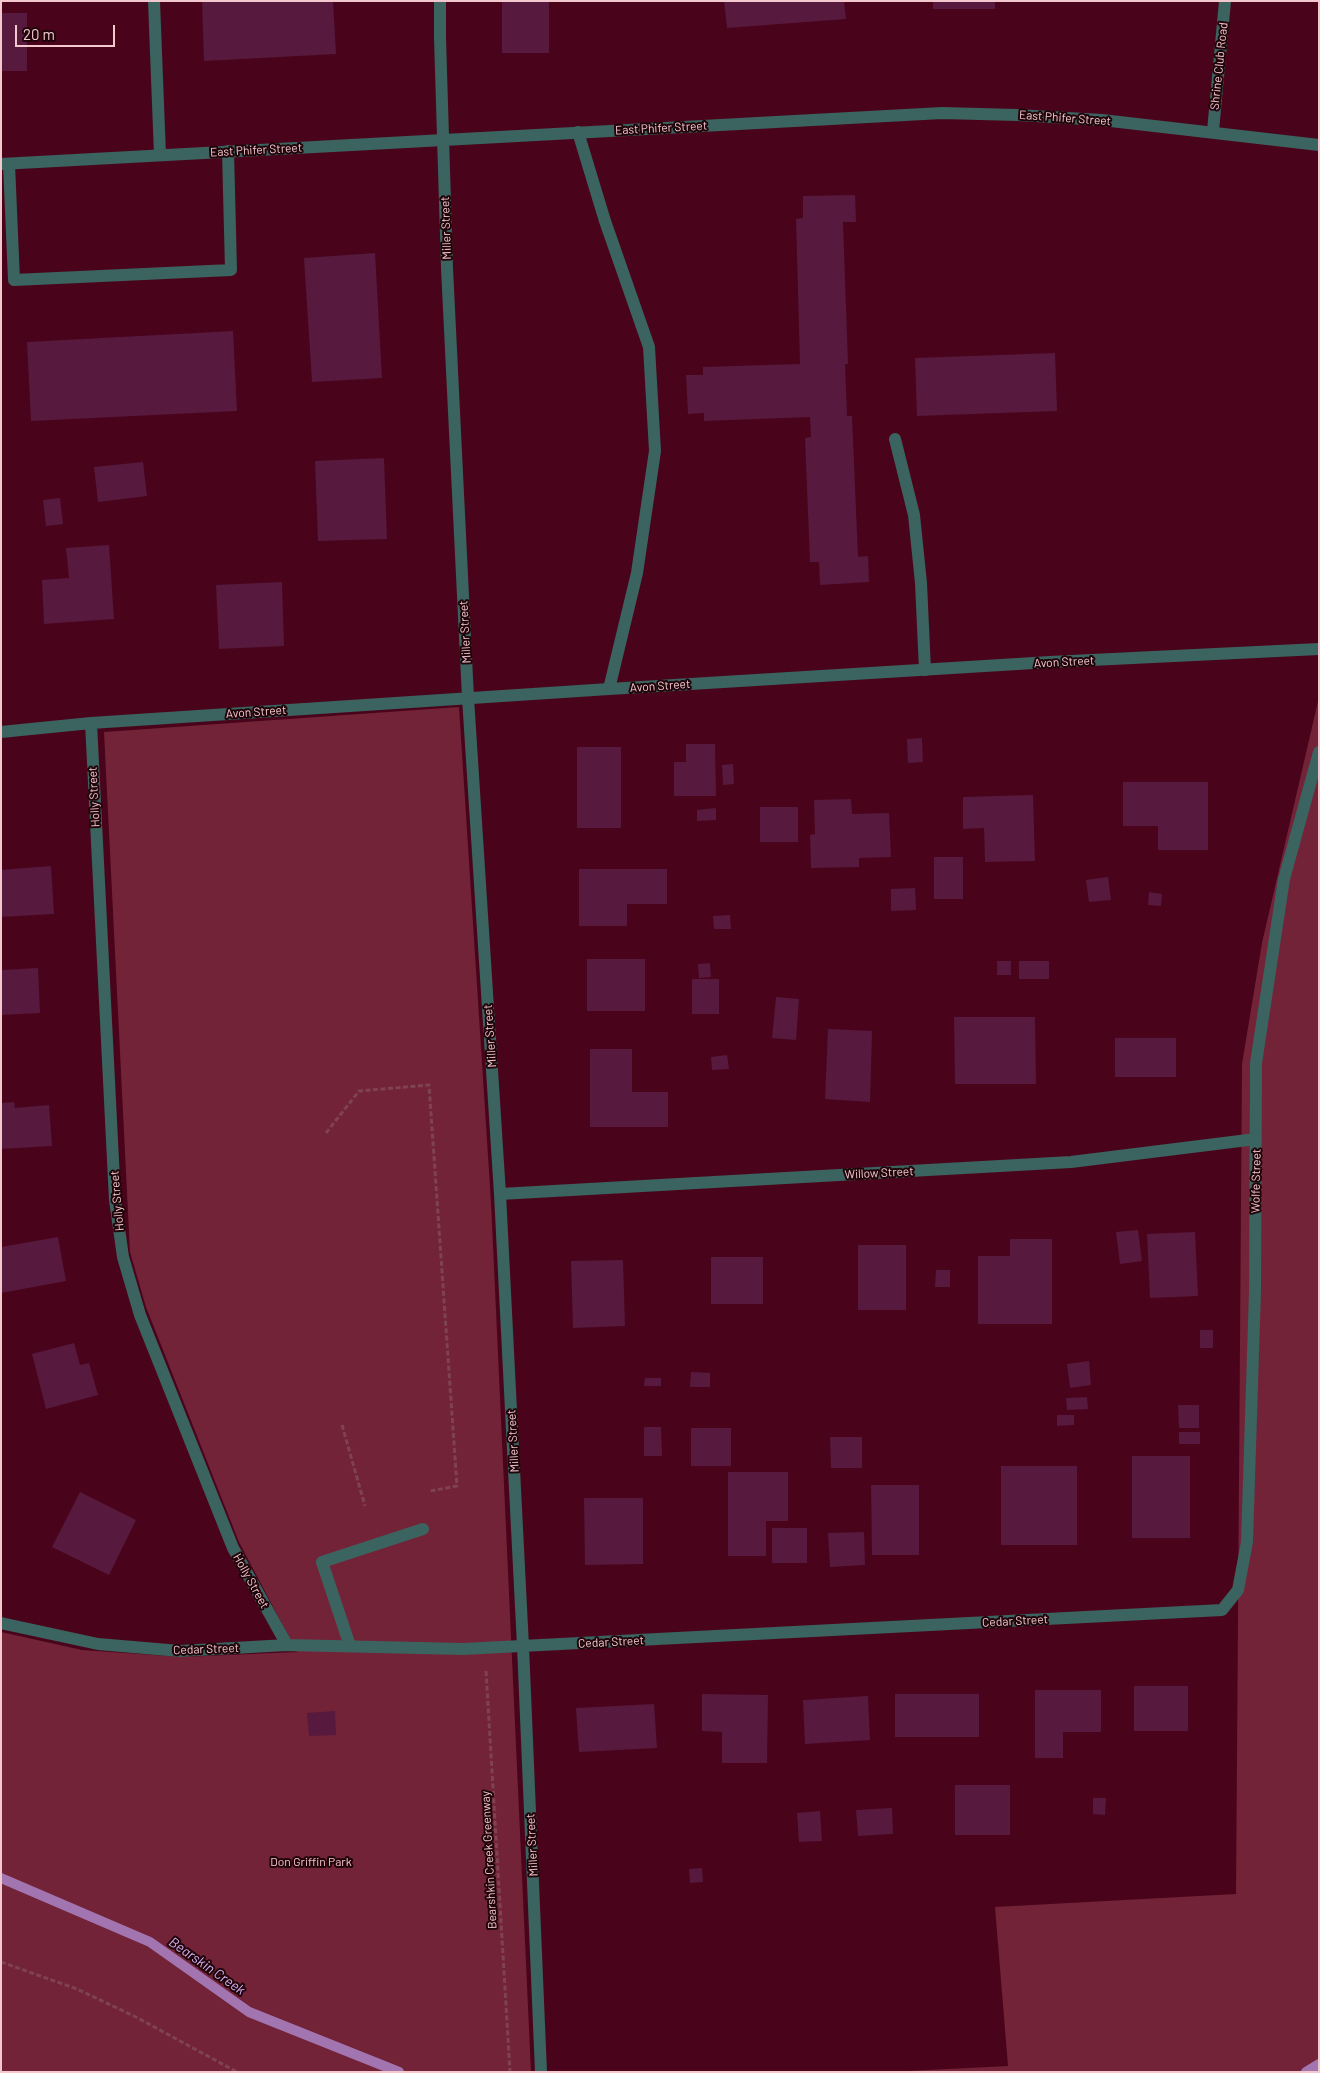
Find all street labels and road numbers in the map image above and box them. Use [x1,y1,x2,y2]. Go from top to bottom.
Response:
street label: Shrine Club Road [1207,21,1231,111]
street label: East Phifer Street [1019,108,1111,128]
street label: East Phifer Street [615,118,707,138]
street label: East Phifer Street [210,140,302,160]
street label: Miller Street [438,196,454,260]
street label: Miller Street [456,600,474,664]
street label: Avon Street [1033,653,1095,671]
street label: Avon Street [629,677,691,695]
street label: Avon Street [225,703,287,721]
street label: Holly Street [85,766,103,828]
street label: Miller Street [481,1004,499,1068]
street label: Wolfe Street [1248,1149,1264,1213]
street label: Willow Street [844,1164,914,1182]
street label: Holly Street [107,1170,127,1232]
street label: Miller Street [504,1409,522,1473]
street label: Holly Street [230,1551,272,1611]
street label: Cedar Street [982,1612,1048,1630]
street label: Cedar Street [578,1633,644,1651]
street label: Cedar Street [173,1641,239,1657]
street label: Bearshkin Creek Greenway [478,1791,500,1929]
street label: Miller Street [523,1813,541,1877]

